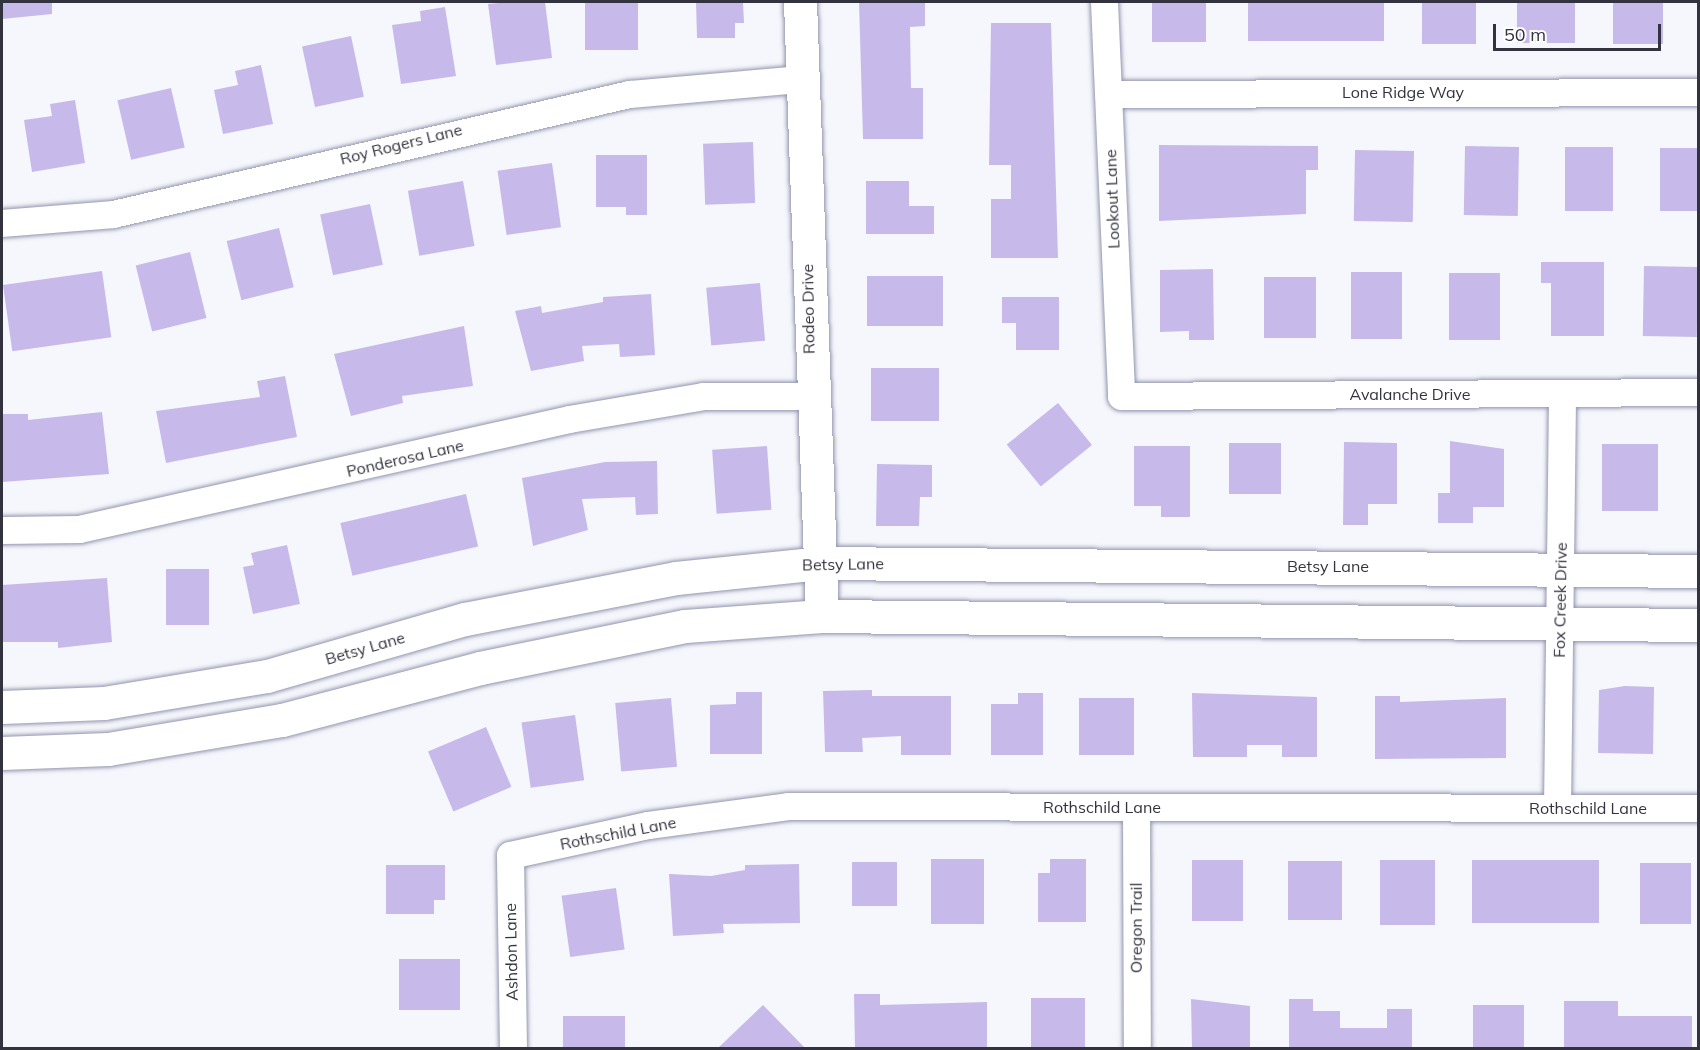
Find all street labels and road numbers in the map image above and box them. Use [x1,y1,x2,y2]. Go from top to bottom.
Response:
street label: Lone Ridge Way [1342,82,1464,102]
street label: Roy Rogers Lane [338,120,464,168]
street label: Lookout Lane [1101,149,1123,249]
street label: Rodeo Drive [798,264,818,354]
street label: Avalanche Drive [1350,384,1470,404]
street label: Ponderosa Lane [344,435,466,481]
street label: Fox Creek Drive [1549,542,1571,658]
street label: Betsy Lane [802,554,884,574]
street label: Betsy Lane [1287,556,1369,576]
street label: Betsy Lane [323,627,407,669]
street label: Rothschild Lane [1043,797,1161,817]
street label: Rothschild Lane [1529,798,1647,818]
street label: Rothschild Lane [558,812,678,854]
street label: Oregon Trail [1126,883,1146,973]
street label: Ashdon Lane [501,903,521,1001]

